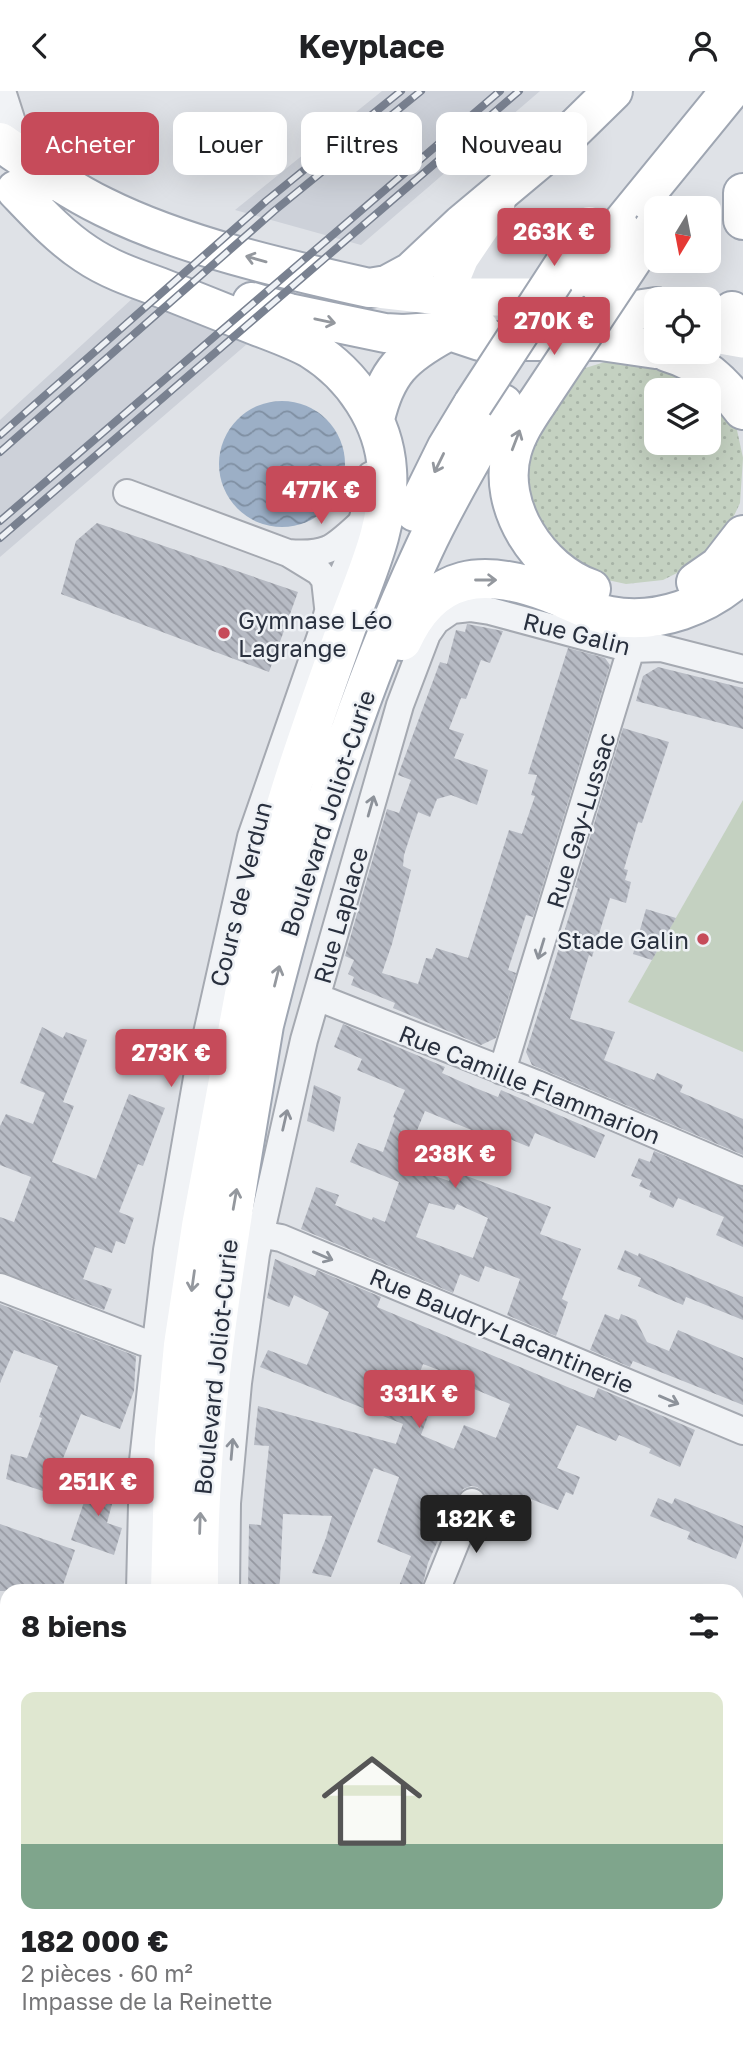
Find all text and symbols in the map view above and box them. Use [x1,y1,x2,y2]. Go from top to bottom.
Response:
icon: back [21,27,59,65]
text: Keyplace [298,27,445,65]
icon: person [684,27,722,65]
chip: Acheter [21,112,159,175]
chip: Louer [173,112,287,175]
chip: Filtres [301,112,422,175]
chip: Nouveau [436,112,587,175]
north arrow [644,196,721,273]
map controls [644,196,721,455]
pin: 263K € [497,209,611,268]
text: 263K € [513,217,595,245]
one-way arrow [245,252,267,265]
button: locate [644,287,721,364]
pin: 270K € [497,297,611,357]
text: 270K € [514,306,594,334]
one-way arrow [313,314,336,328]
button: layers [644,378,721,455]
one-way arrow [511,429,524,451]
one-way arrow [432,452,446,473]
pin: 477K € [264,467,378,526]
text: 477K € [282,475,360,503]
one-way arrow [474,573,497,587]
place label: Gymnase Léo Lagrange [238,605,392,662]
street label: Rue Galin [520,606,634,660]
marker: Gymnase Léo Lagrange [216,625,232,641]
street label: Boulevard Joliot-Curie [273,686,381,940]
street label: Rue Gay-Lussac [540,729,620,911]
one-way arrow [366,796,379,818]
street label: Cours de Verdun [203,798,277,990]
street label: Rue Laplace [307,843,373,987]
place label: Stade Galin [557,925,689,954]
marker: Stade Galin [695,931,711,947]
one-way arrow [534,938,547,960]
one-way arrow [271,965,284,988]
street label: Rue Camille Flammarion [395,1018,665,1150]
pin: 273K € [114,1030,228,1089]
text: 273K € [131,1038,211,1066]
one-way arrow [279,1109,293,1132]
pin: 238K € [398,1131,512,1190]
text: 238K € [414,1139,496,1167]
one-way arrow [229,1188,242,1211]
street label: Boulevard Joliot-Curie [187,1238,243,1496]
one-way arrow [312,1250,334,1263]
street label: Rue Baudry-Lacantinerie [365,1261,639,1399]
one-way arrow [186,1269,199,1292]
pin: 331K € [362,1371,476,1430]
text: 331K € [380,1379,458,1407]
one-way arrow [658,1394,679,1407]
one-way arrow [226,1438,239,1461]
pin: 251K € [41,1459,155,1518]
text: 251K € [59,1467,137,1495]
pin: 182K € [419,1495,533,1555]
text: 182K € [436,1504,516,1532]
one-way arrow [193,1511,206,1534]
icon: filters [685,1607,723,1645]
text: 8 biens [21,1608,127,1644]
icon: home [309,1738,435,1864]
text: 182 000 € [21,1923,169,1959]
text: 2 pièces · 60 m² [21,1959,193,1987]
text: Impasse de la Reinette [21,1987,272,2015]

